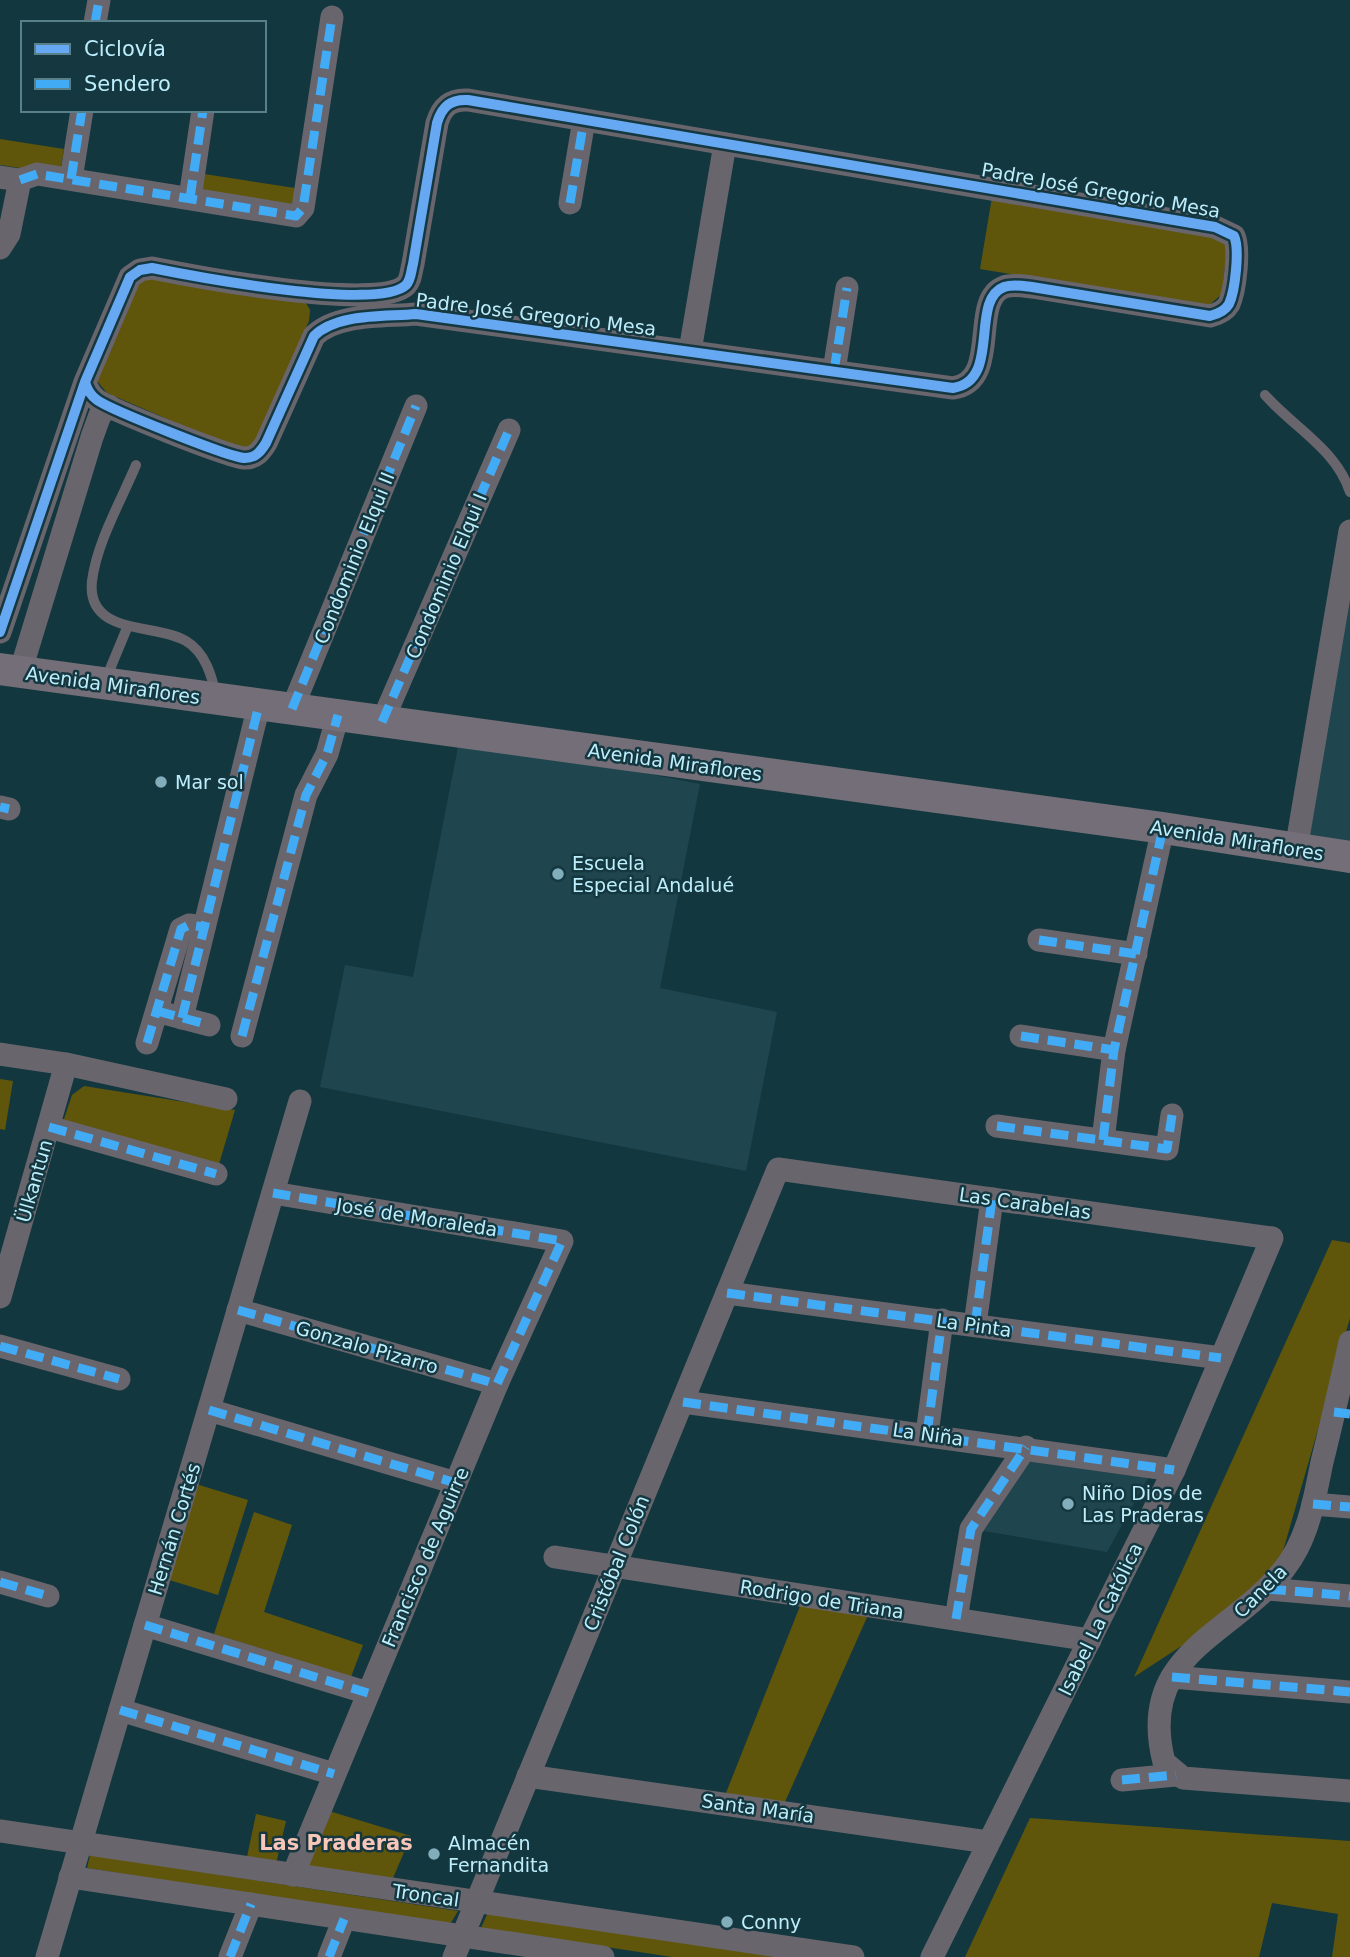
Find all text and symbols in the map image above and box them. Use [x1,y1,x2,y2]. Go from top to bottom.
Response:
legend [21,21,266,112]
text: Ciclovía [84,37,166,61]
text: Sendero [84,72,171,96]
street label: Padre José Gregorio Mesa [980,158,1222,222]
street label: Padre José Gregorio Mesa [414,288,658,340]
street label: Condominio Elqui II [309,469,399,647]
street label: Condominio Elqui I [401,490,491,662]
street label: Avenida Miraflores [25,662,201,708]
street label: Avenida Miraflores [587,739,763,785]
place label: Mar sol [175,771,244,793]
marker: Mar sol [153,774,169,790]
street label: Avenida Miraflores [1149,815,1325,865]
place label: Escuela Especial Andalué [572,852,734,896]
marker: Escuela Especial Andalué [550,866,566,882]
street label: Ülkantun [12,1137,56,1225]
street label: Las Carabelas [958,1183,1092,1223]
street label: José de Moraleda [334,1193,499,1241]
street label: La Pinta [935,1309,1013,1341]
street label: Gonzalo Pizarro [293,1316,441,1378]
street label: La Niña [891,1418,965,1450]
street label: Hernán Cortés [143,1460,205,1598]
street label: Francisco de Aguirre [377,1464,473,1650]
place label: Niño Dios de Las Praderas [1082,1482,1204,1526]
street label: Cristóbal Colón [579,1492,653,1634]
marker: Niño Dios de Las Praderas [1060,1496,1076,1512]
street label: Isabel La Católica [1053,1539,1147,1699]
street label: Canela [1229,1560,1291,1622]
street label: Rodrigo de Triana [738,1575,906,1623]
street label: Santa María [700,1789,816,1827]
district label: Las Praderas [259,1831,413,1855]
place label: Almacén Fernandita [448,1832,549,1876]
marker: Almacén Fernandita [426,1846,442,1862]
street label: Troncal [390,1879,461,1911]
place label: Conny [741,1911,801,1933]
marker: Conny [719,1914,735,1930]

